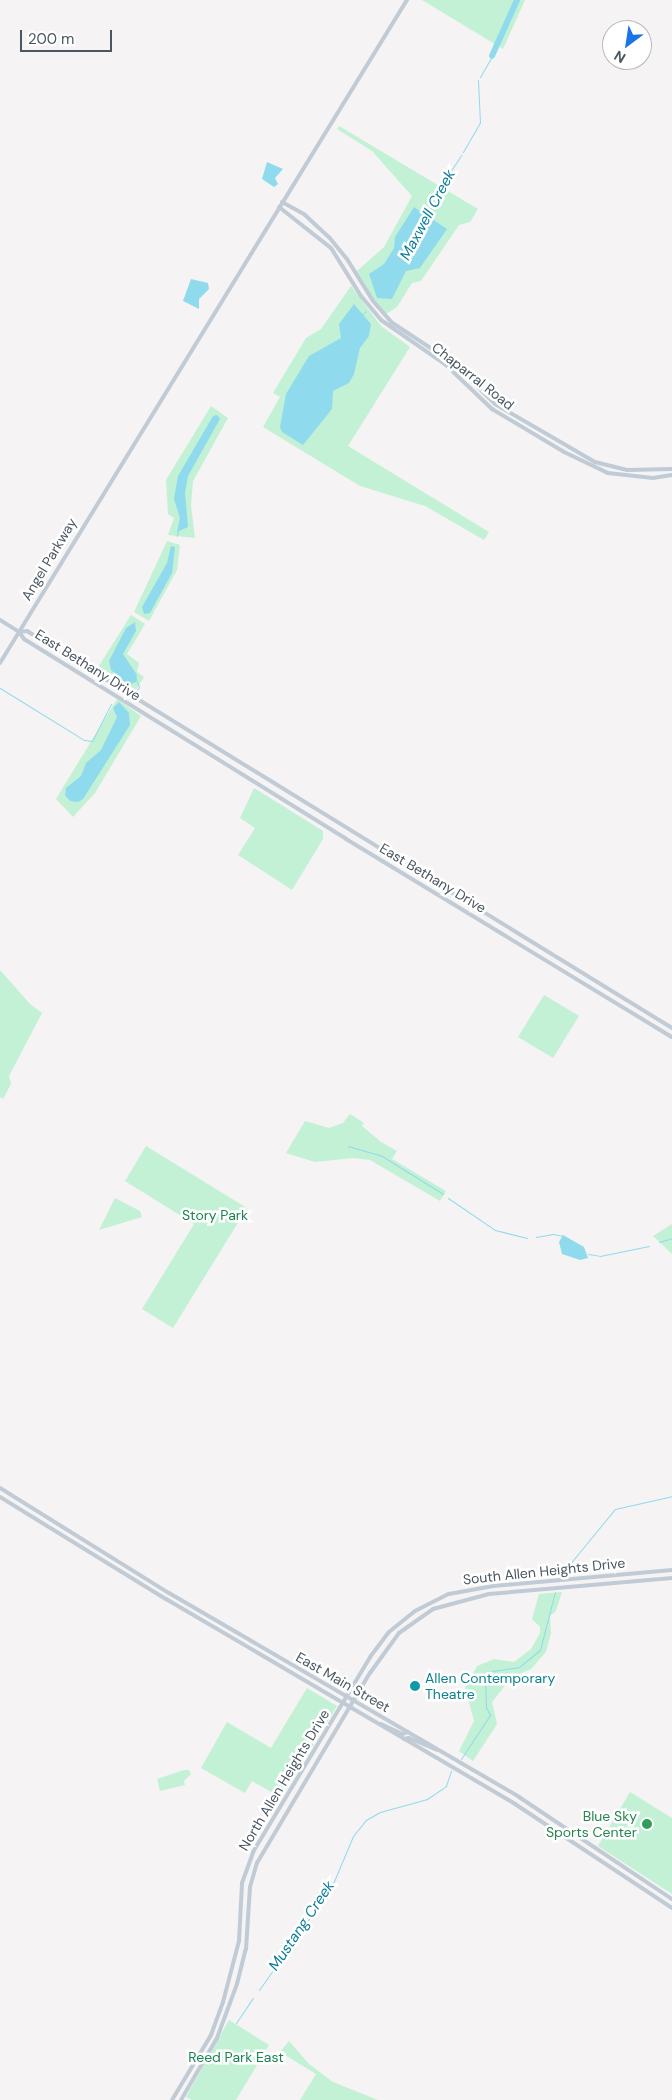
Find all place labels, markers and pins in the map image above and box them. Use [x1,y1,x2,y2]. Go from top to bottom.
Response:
place label: Allen Contemporary Theatre [425,1670,555,1702]
marker: Allen Contemporary Theatre [409,1680,421,1692]
place label: Blue Sky Sports Center [546,1808,637,1840]
marker: Blue Sky Sports Center [641,1818,653,1830]

